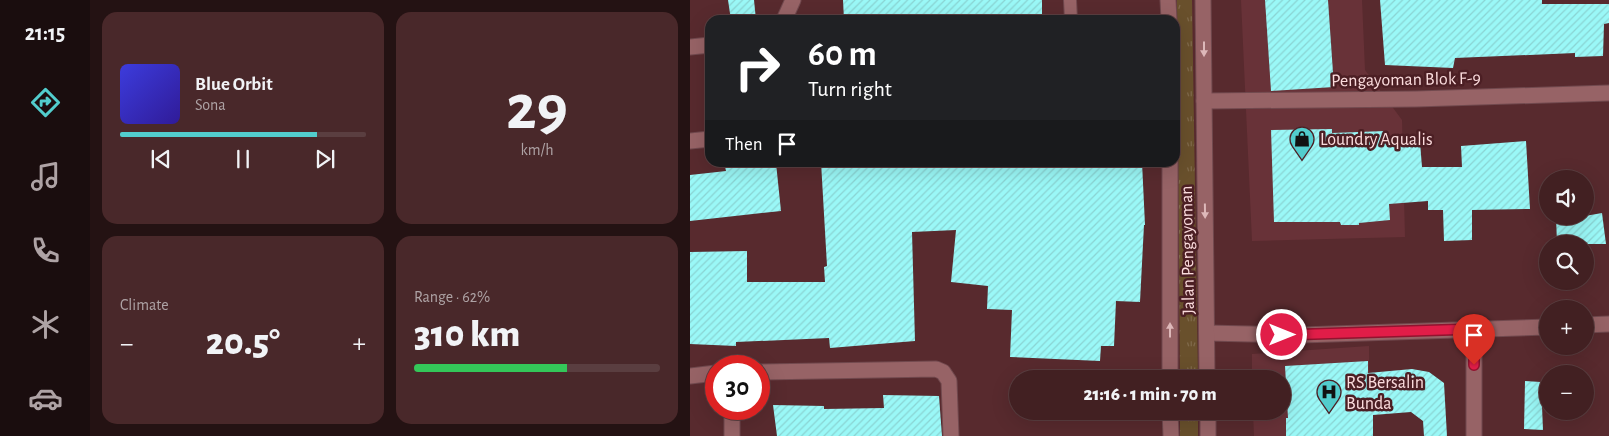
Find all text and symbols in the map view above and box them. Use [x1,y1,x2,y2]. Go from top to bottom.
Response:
text: 21:15 [25,22,65,44]
icon: right [725,35,790,100]
text: 60 m [808,37,877,72]
one-way arrow [1200,41,1208,57]
street label: Pengayoman Blok F-9 [1331,70,1481,90]
text: Blue Orbit [195,75,273,94]
text: 29 [506,76,568,141]
text: Turn right [808,78,892,100]
icon: directions [28,85,63,120]
text: Sona [195,97,226,113]
shop icon: Loundry Aqualis [1289,126,1315,160]
icon: arrive [773,130,801,158]
place label: Loundry Aqualis [1320,131,1433,149]
text: Then [725,135,763,154]
text: km/h [520,142,554,158]
icon: previous [147,145,175,173]
icon: pause [229,145,257,173]
icon: next [311,145,339,173]
icon: music [28,159,63,194]
map controls [1539,170,1594,420]
button: sound [1539,170,1594,225]
street label: Jalan Pengayoman [1178,185,1198,315]
one-way arrow [1201,203,1209,219]
icon: phone [28,233,63,268]
button: search [1539,235,1594,290]
text: Range · 62% [414,289,490,305]
text: Climate [120,297,169,313]
button: + [1539,300,1594,355]
icon: climate [28,307,63,342]
position arrow [1255,308,1307,360]
pin [1453,314,1495,365]
text: 310 km [414,316,520,354]
icon: arrive [1460,321,1488,349]
one-way arrow [1166,322,1174,338]
text: 20.5° [206,324,280,362]
text: − [120,330,133,358]
text: + [353,330,366,358]
speed limit sign: 30 [705,355,770,420]
button: − [1539,365,1594,420]
place label: RS Bersalin Bunda [1346,374,1424,413]
hospital icon: RS Bersalin Bunda [1316,379,1342,413]
icon: car [28,381,63,416]
text: 21:16 · 1 min · 70 m [1083,385,1217,404]

